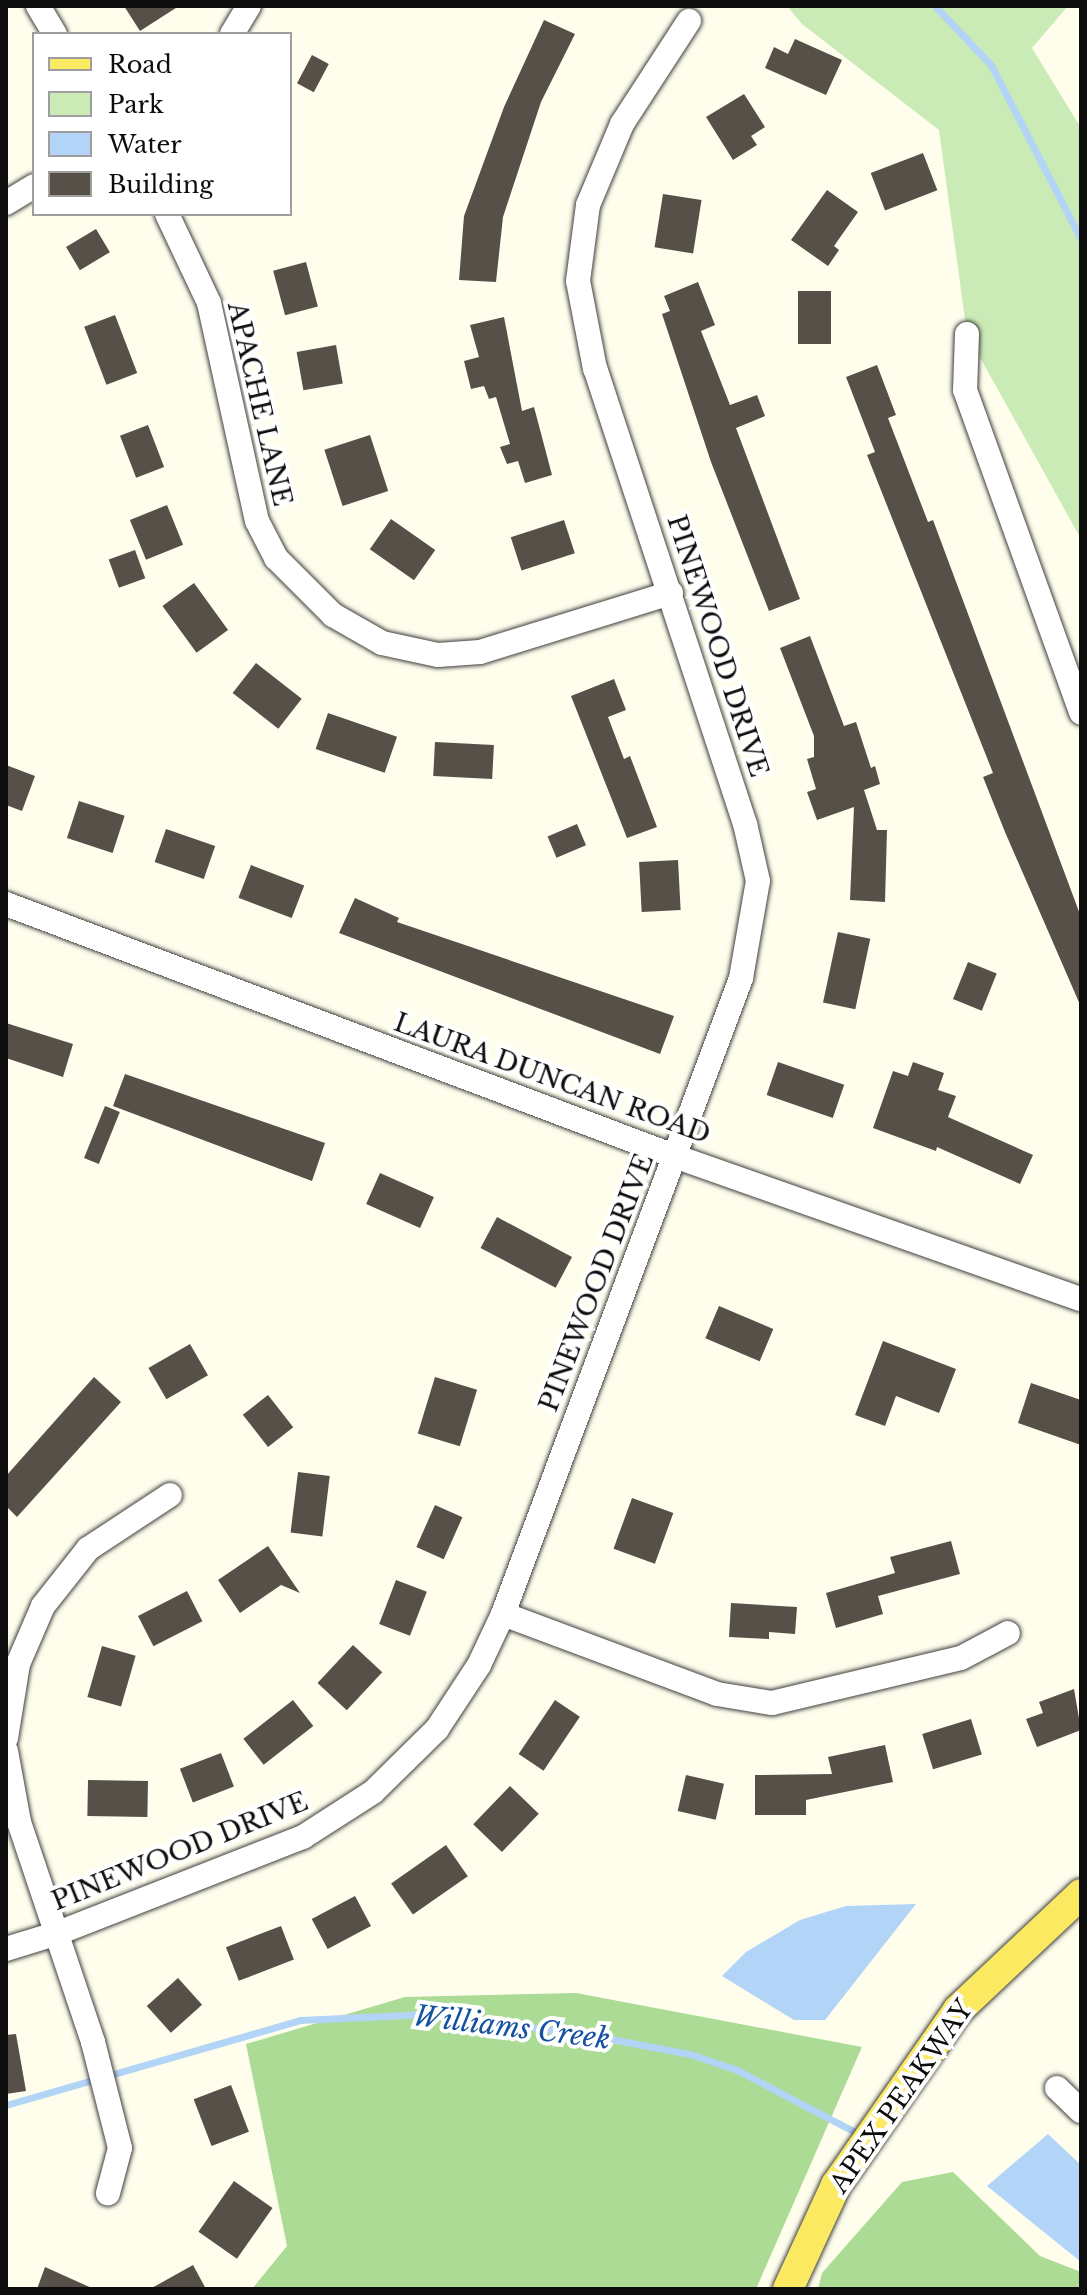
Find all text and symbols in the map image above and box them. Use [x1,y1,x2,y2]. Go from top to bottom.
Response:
legend [32,32,292,216]
text: Road [108,50,172,79]
text: Park [108,90,164,119]
text: Water [108,130,182,159]
text: Building [108,170,214,199]
street label: APACHE LANE [220,299,298,509]
street label: PINEWOOD DRIVE [660,511,774,781]
street label: LAURA DUNCAN ROAD [389,1007,715,1151]
street label: PINEWOOD DRIVE [533,1150,661,1416]
street label: PINEWOOD DRIVE [47,1786,313,1918]
street label: APEX PEAKWAY [824,1994,980,2200]
water label: Williams Creek [412,1999,612,2057]

